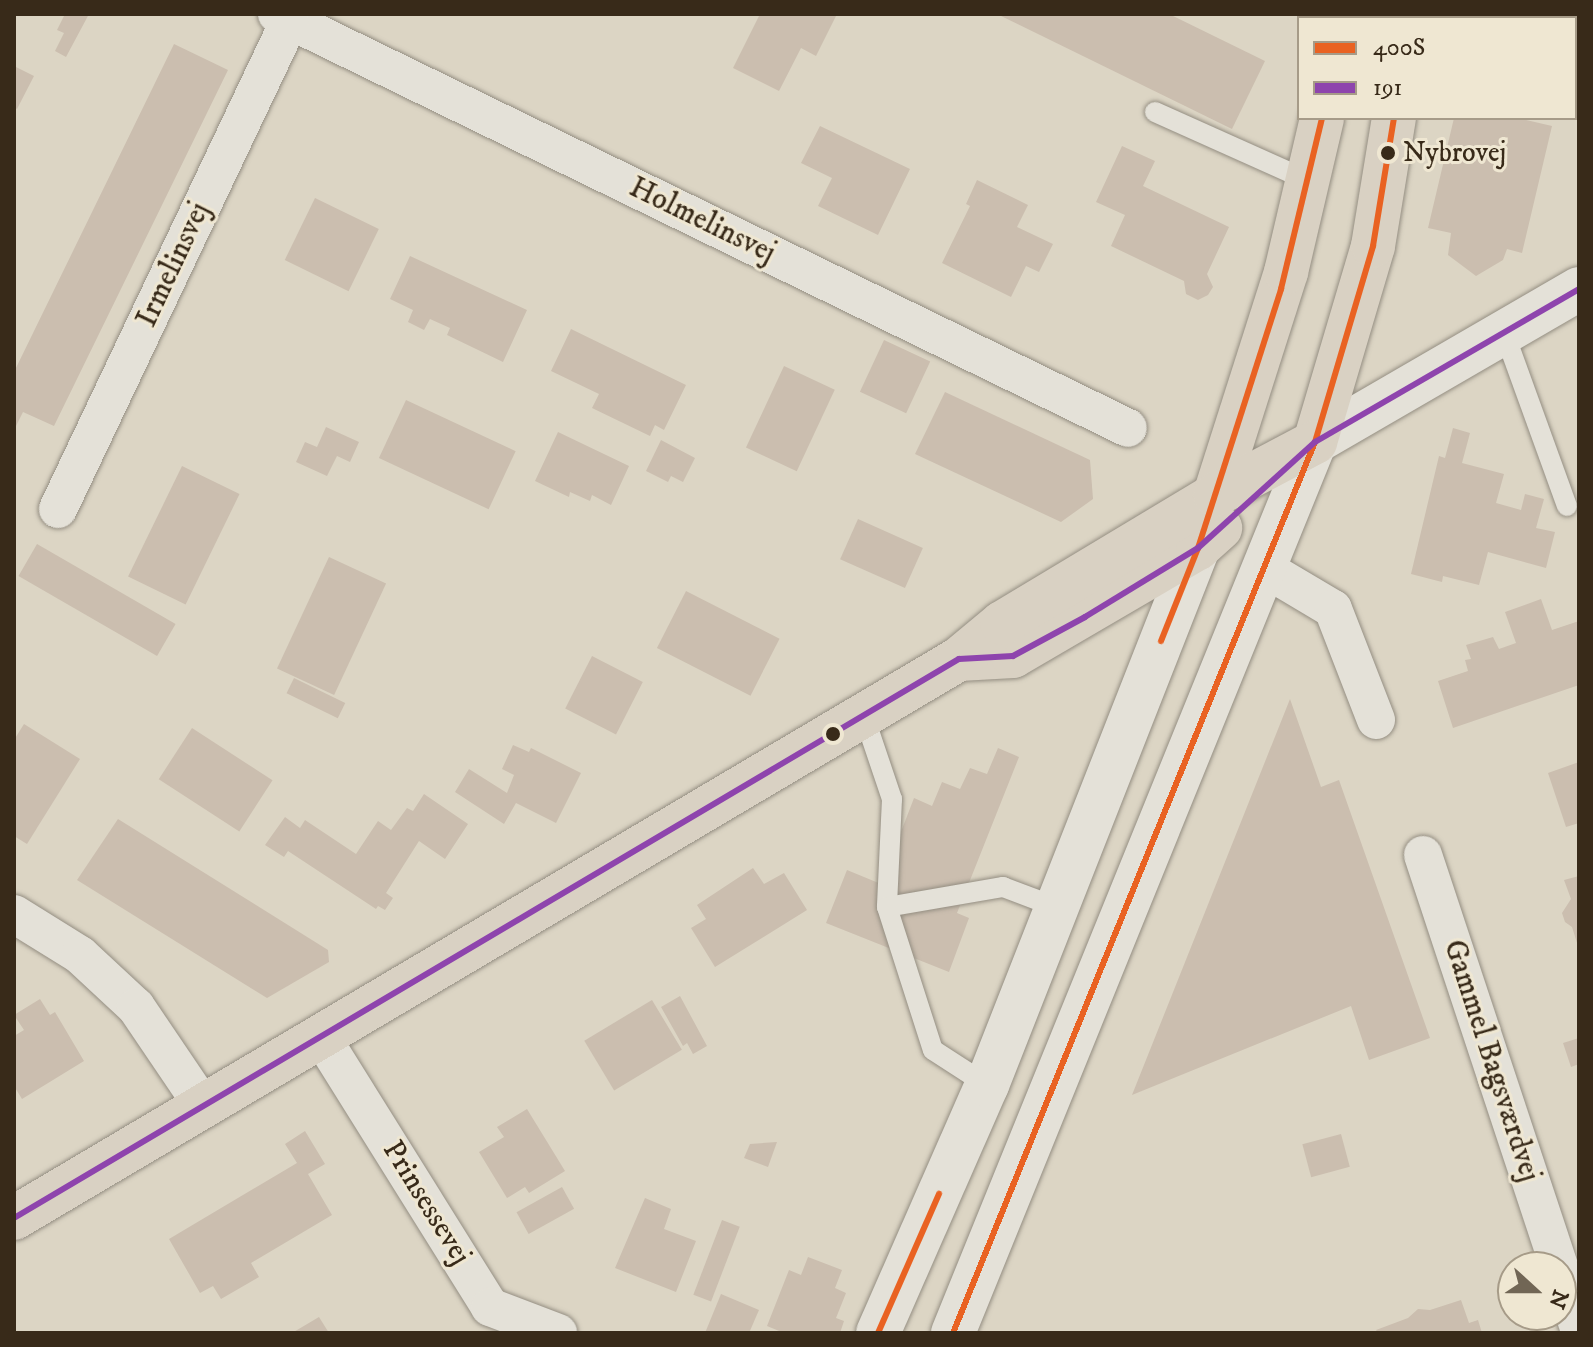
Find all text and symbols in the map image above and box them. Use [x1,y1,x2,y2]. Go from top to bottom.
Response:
legend [1297,16,1577,120]
text: 400S [1373,33,1425,63]
text: 191 [1373,73,1402,103]
place label: Nybrovej [1403,136,1506,170]
marker: Nybrovej [1380,145,1396,161]
street label: Holmelinsvej [623,170,781,272]
street label: Irmelinsvej [129,197,219,333]
unlabelled marker [825,726,841,742]
street label: Gammel Bagsværdvej [1435,936,1547,1186]
street label: Prinsessevej [374,1134,478,1272]
north arrow [1497,1251,1577,1331]
text: N [1542,1286,1574,1312]

